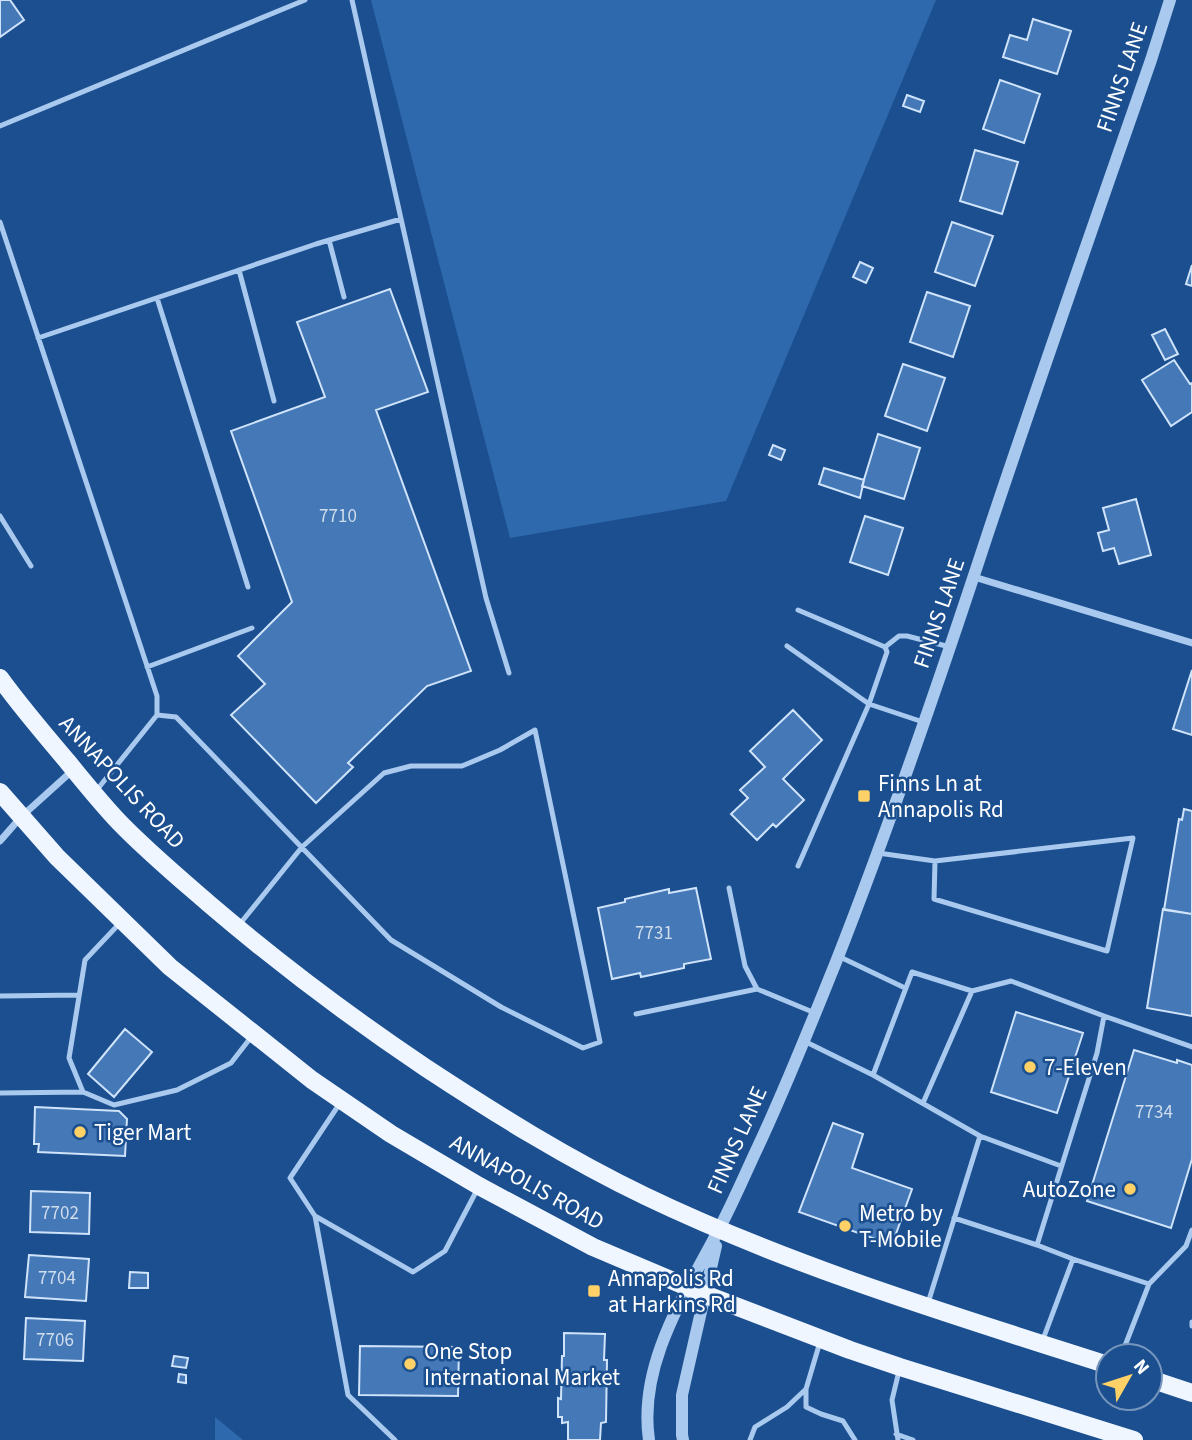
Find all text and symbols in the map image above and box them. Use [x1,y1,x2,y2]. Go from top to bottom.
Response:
street label: FINNS LANE [1088,17,1156,137]
house number: 7710 [319,503,357,530]
street label: FINNS LANE [905,553,973,673]
street label: ANNAPOLIS ROAD [51,708,193,856]
place label: Finns Ln at Annapolis Rd [878,767,1004,826]
marker: Finns Ln at Annapolis Rd [856,788,872,804]
house number: 7731 [635,920,673,947]
place label: 7-Eleven [1044,1051,1127,1084]
marker: 7-Eleven [1022,1059,1038,1075]
street label: FINNS LANE [699,1081,775,1199]
house number: 7734 [1135,1099,1173,1126]
place label: Tiger Mart [94,1116,192,1149]
marker: Tiger Mart [72,1124,88,1140]
street label: ANNAPOLIS ROAD [444,1126,610,1238]
place label: AutoZone [1023,1173,1116,1206]
marker: AutoZone [1122,1181,1138,1197]
place label: Metro by T-Mobile [859,1197,943,1256]
house number: 7702 [41,1200,79,1227]
marker: Metro by T-Mobile [837,1218,853,1234]
place label: Annapolis Rd at Harkins Rd [608,1262,736,1321]
house number: 7704 [38,1265,76,1292]
marker: Annapolis Rd at Harkins Rd [586,1283,602,1299]
house number: 7706 [36,1327,74,1354]
place label: One Stop International Market [424,1335,620,1394]
north arrow [1094,1342,1164,1412]
text: N [1127,1354,1156,1381]
marker: One Stop International Market [402,1356,418,1372]

